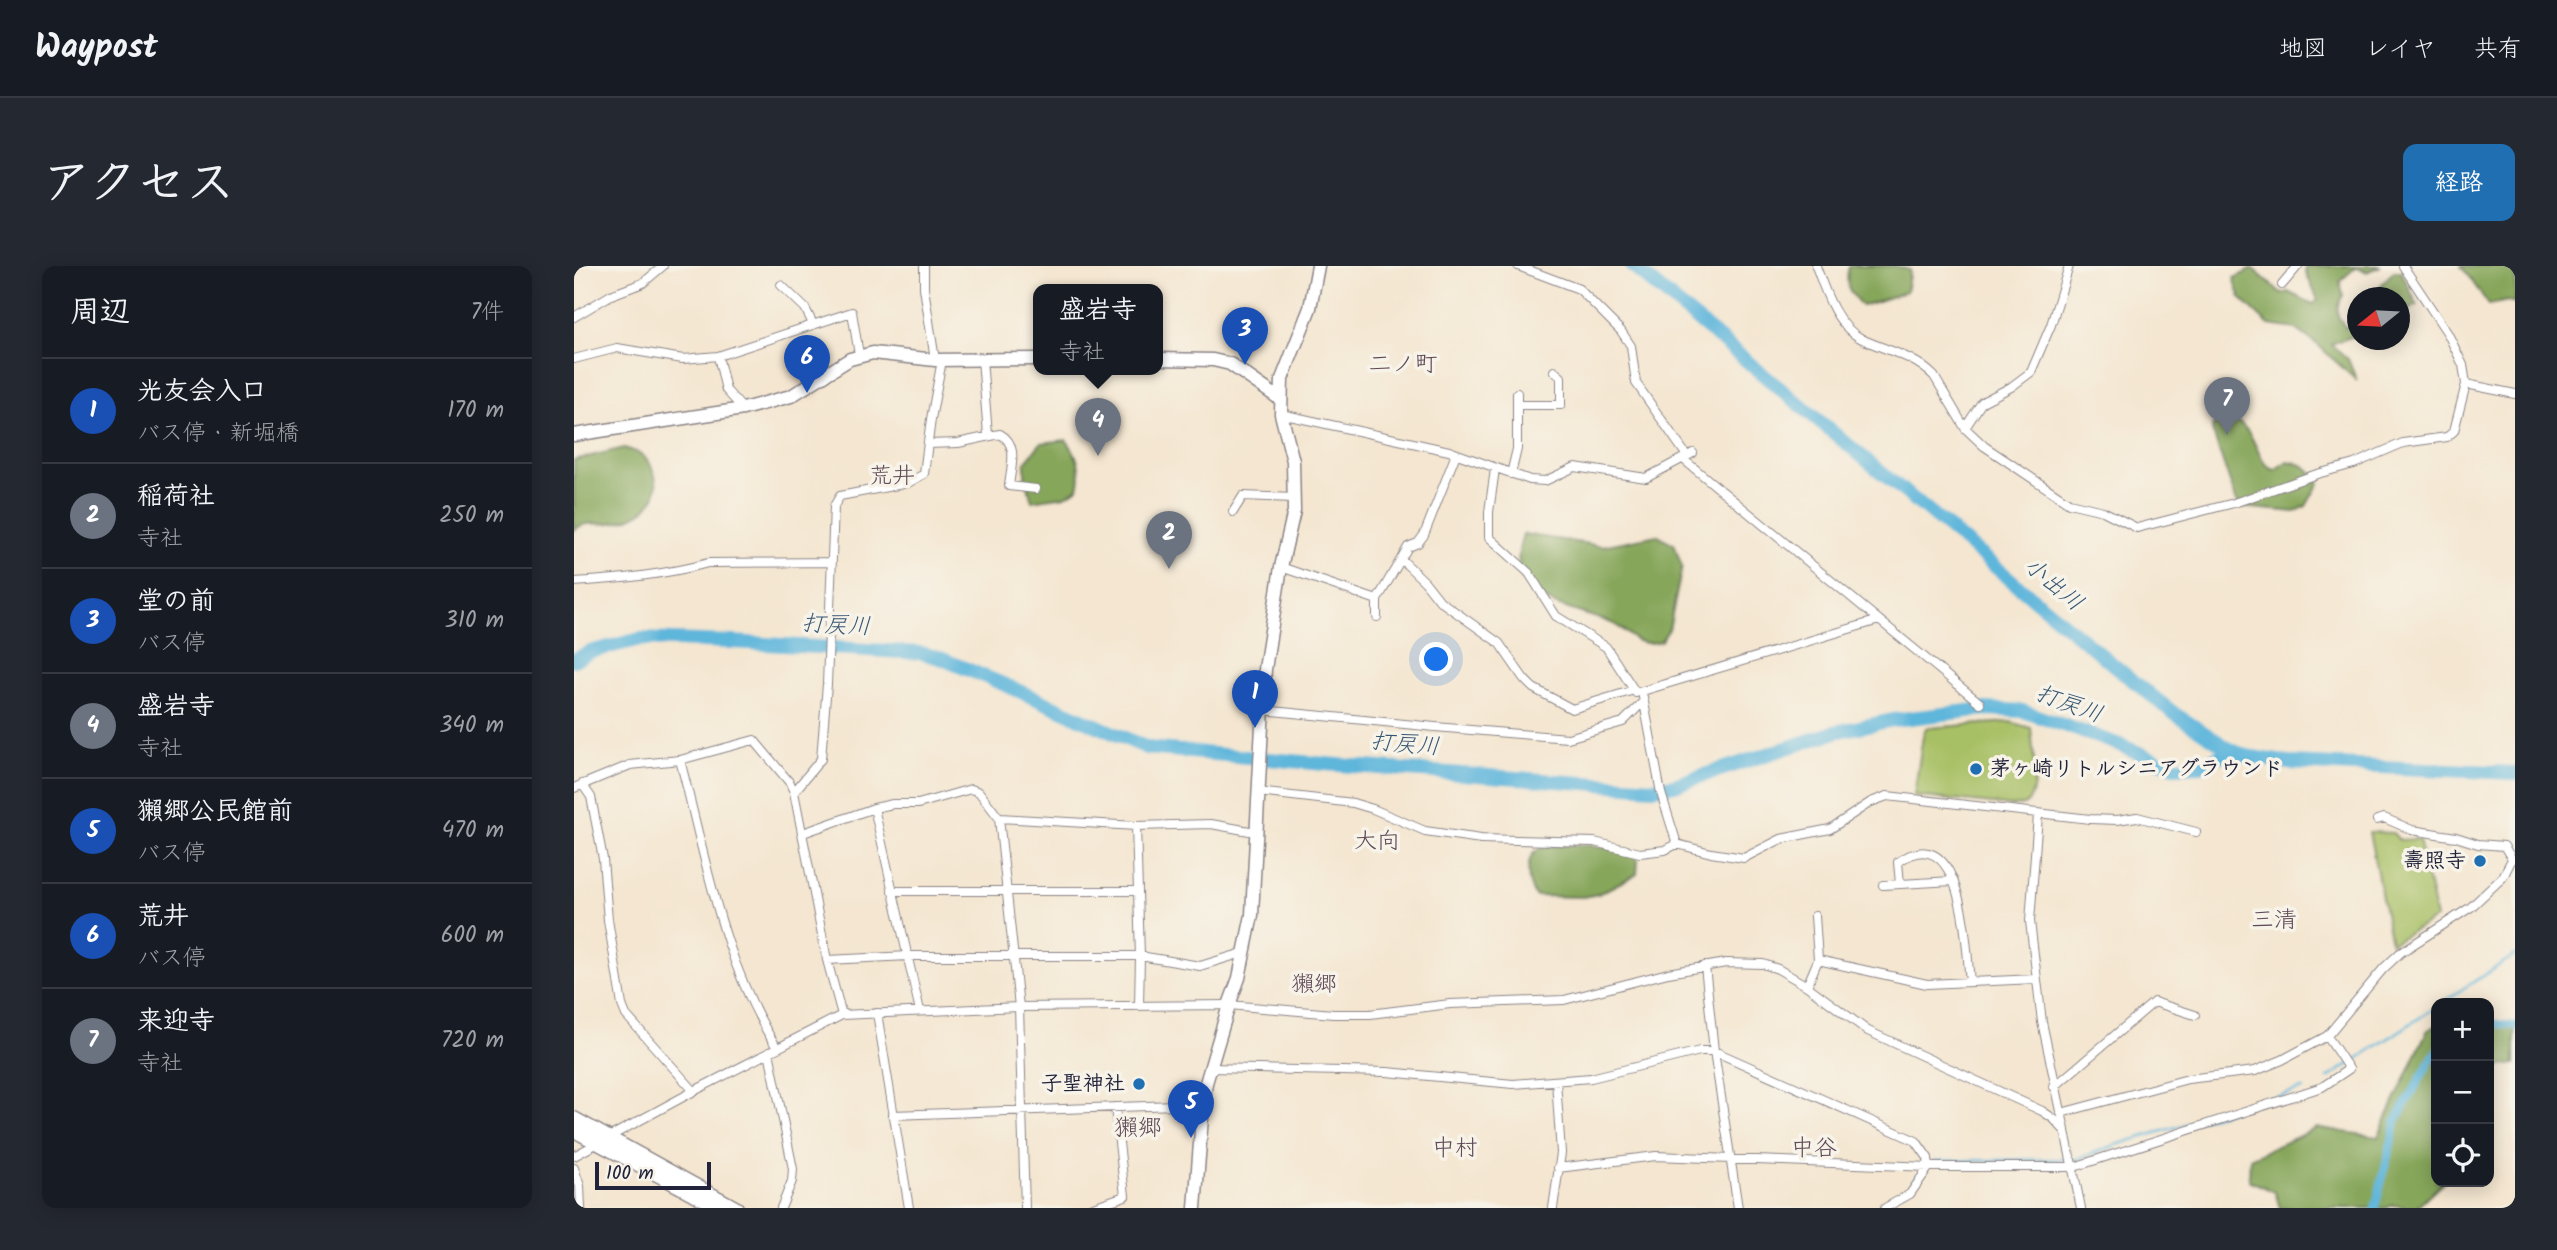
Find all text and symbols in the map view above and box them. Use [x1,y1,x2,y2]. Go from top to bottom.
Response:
text: Waypost [35,22,158,75]
text: 地図 [2279,30,2327,69]
text: レイヤ [2365,30,2436,69]
text: 共有 [2474,30,2522,69]
button: 経路 [2403,144,2515,221]
text: アクセス [42,146,235,224]
popup [1033,284,1163,375]
north arrow [2347,287,2410,350]
text: 周辺 [70,289,130,337]
text: 盛岩寺 [1059,290,1137,332]
text: 7件 [470,295,504,331]
pin: 3 [1222,307,1268,365]
pin: 6 [784,335,830,393]
text: 寺社 [1059,335,1105,371]
district label: 二ノ町 [1369,347,1438,383]
text: 光友会入口 [137,371,267,413]
pin: 7 [2204,377,2250,435]
text: 1 [90,393,96,429]
text: 170 m [447,393,504,429]
pin: 4 [1075,398,1121,456]
text: バス停 · 新堀橋 [137,416,299,452]
district label: 荒井 [869,459,915,495]
text: 稲荷社 [137,476,215,518]
text: 2 [86,498,100,534]
text: 250 m [439,498,504,534]
pin: 2 [1146,511,1192,569]
text: 寺社 [137,521,183,557]
water label: 小出川 [2015,549,2091,621]
text: 堂の前 [137,581,215,623]
text: 3 [87,603,99,639]
text: 310 m [445,603,504,639]
water label: 打戻川 [801,606,871,646]
text: バス停 [137,626,206,662]
your location [1419,642,1453,676]
pin: 1 [1232,670,1278,728]
water label: 打戻川 [2030,676,2108,734]
text: 盛岩寺 [137,686,215,728]
text: 4 [87,708,99,744]
text: 340 m [439,708,504,744]
water label: 打戻川 [1369,724,1441,766]
text: 寺社 [137,731,183,767]
place label: 茅ヶ崎リトルシニアグラウンド [1990,753,2283,786]
marker: 茅ヶ崎リトルシニアグラウンド [1968,761,1984,777]
text: 獺郷公民館前 [137,791,293,833]
text: 5 [87,813,99,849]
text: 470 m [442,813,504,849]
district label: 大向 [1354,824,1400,860]
text: バス停 [137,836,206,872]
place label: 壽照寺 [2403,845,2466,878]
marker: 壽照寺 [2472,853,2488,869]
text: 荒井 [137,896,189,938]
district label: 三清 [2251,903,2297,939]
text: 6 [87,918,99,954]
text: 600 m [441,918,504,954]
text: バス停 [137,941,206,977]
district label: 獺郷 [1291,967,1337,1003]
map controls [2431,998,2494,1187]
button: + [2431,998,2494,1061]
text: 来迎寺 [137,1001,215,1043]
text: 7 [88,1023,98,1059]
text: 720 m [441,1023,504,1059]
text: 寺社 [137,1046,183,1082]
button: − [2431,1061,2494,1124]
place label: 子聖神社 [1041,1068,1125,1101]
marker: 子聖神社 [1131,1076,1147,1092]
pin: 5 [1168,1080,1214,1138]
district label: 獺郷 [1114,1109,1162,1148]
button: locate [2431,1124,2494,1187]
district label: 中村 [1432,1131,1478,1167]
district label: 中谷 [1791,1131,1837,1167]
scale bar [595,1159,710,1191]
text: 100 m [606,1159,654,1189]

